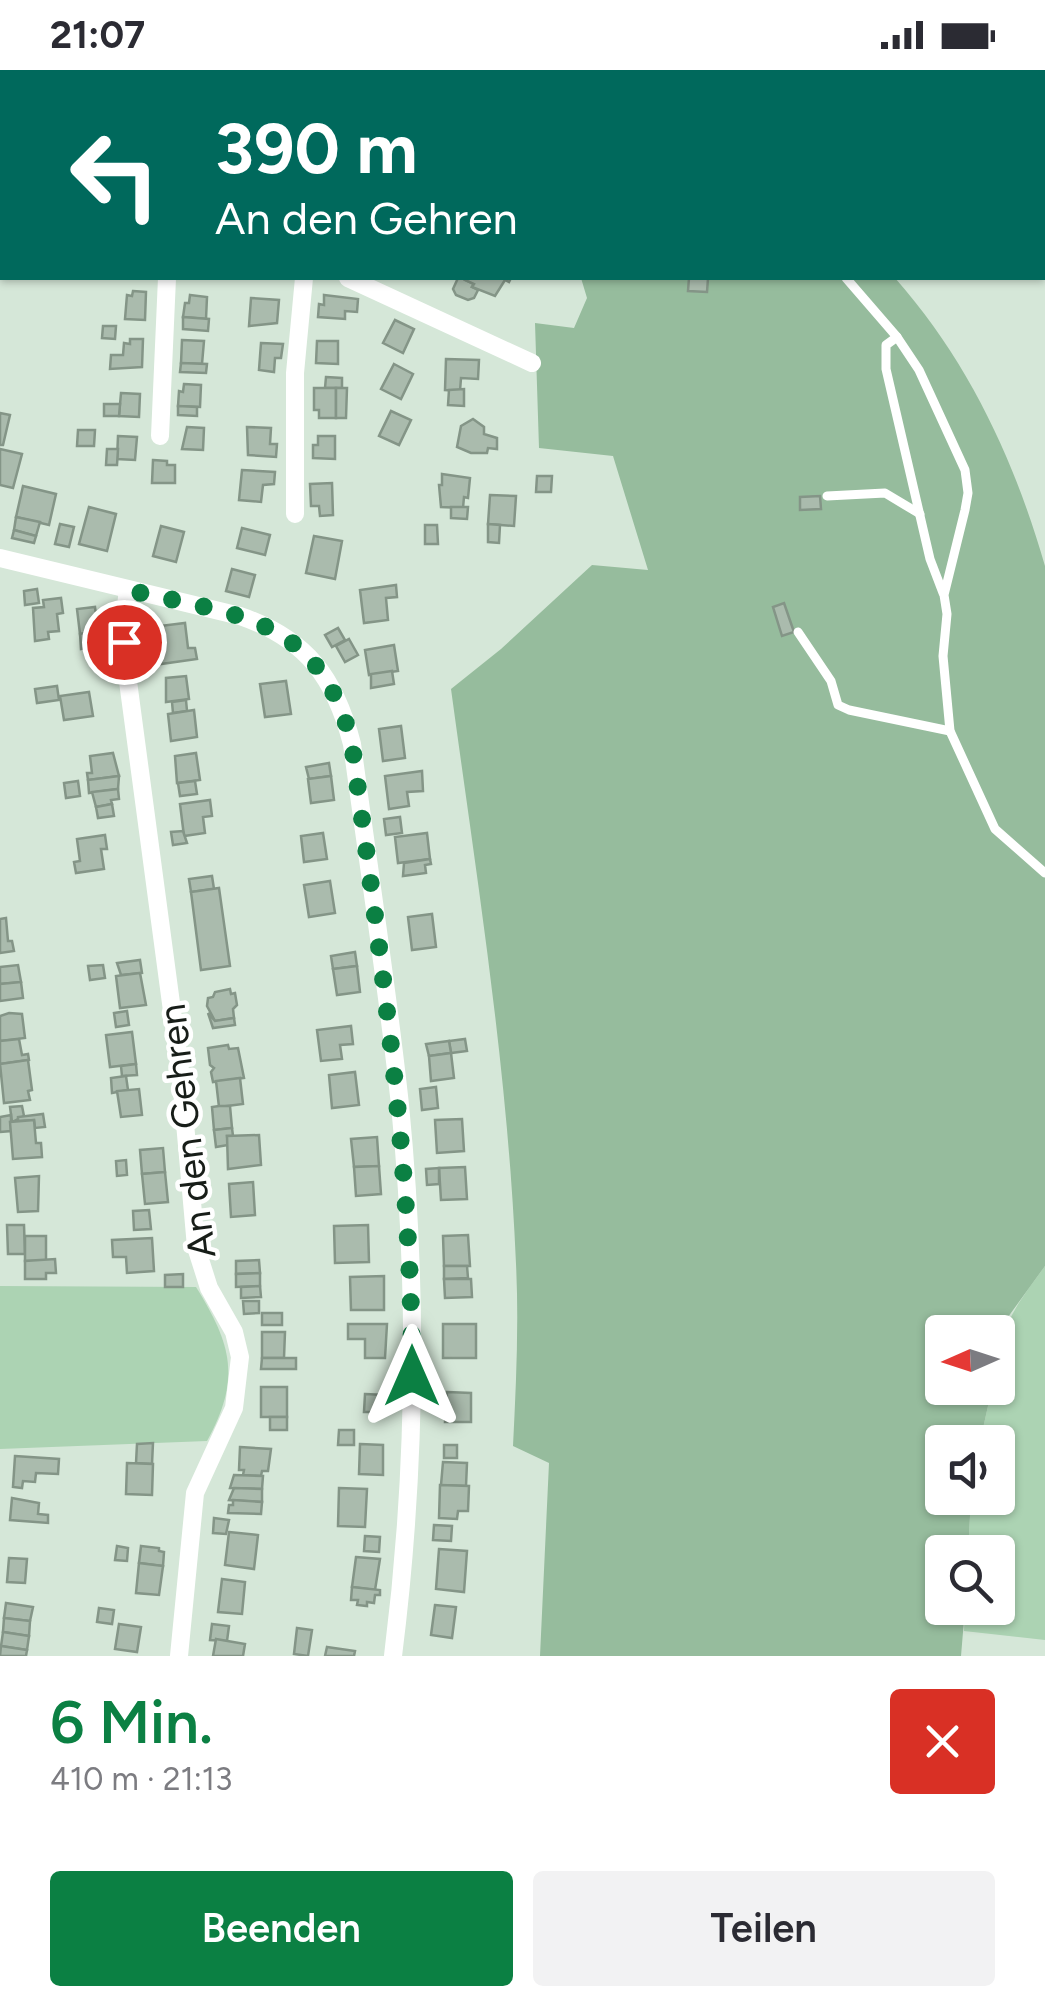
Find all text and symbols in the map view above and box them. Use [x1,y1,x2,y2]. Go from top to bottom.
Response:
text: 21:07 [50,12,145,58]
text: 390 m [215,106,418,191]
icon: left [50,110,180,240]
text: An den Gehren [215,191,518,245]
pin [82,600,167,685]
icon: arrive [97,615,152,670]
street label: An den Gehren [149,1001,225,1261]
north arrow [925,1315,1015,1405]
map controls [925,1315,1015,1625]
position arrow [360,1324,464,1428]
button: sound [925,1425,1015,1515]
button: search [925,1535,1015,1625]
text: 6 Min. [50,1686,213,1758]
button: close [890,1689,995,1794]
text: 410 m · 21:13 [50,1760,233,1798]
button: Beenden [50,1871,513,1986]
button: Teilen [533,1871,995,1986]

